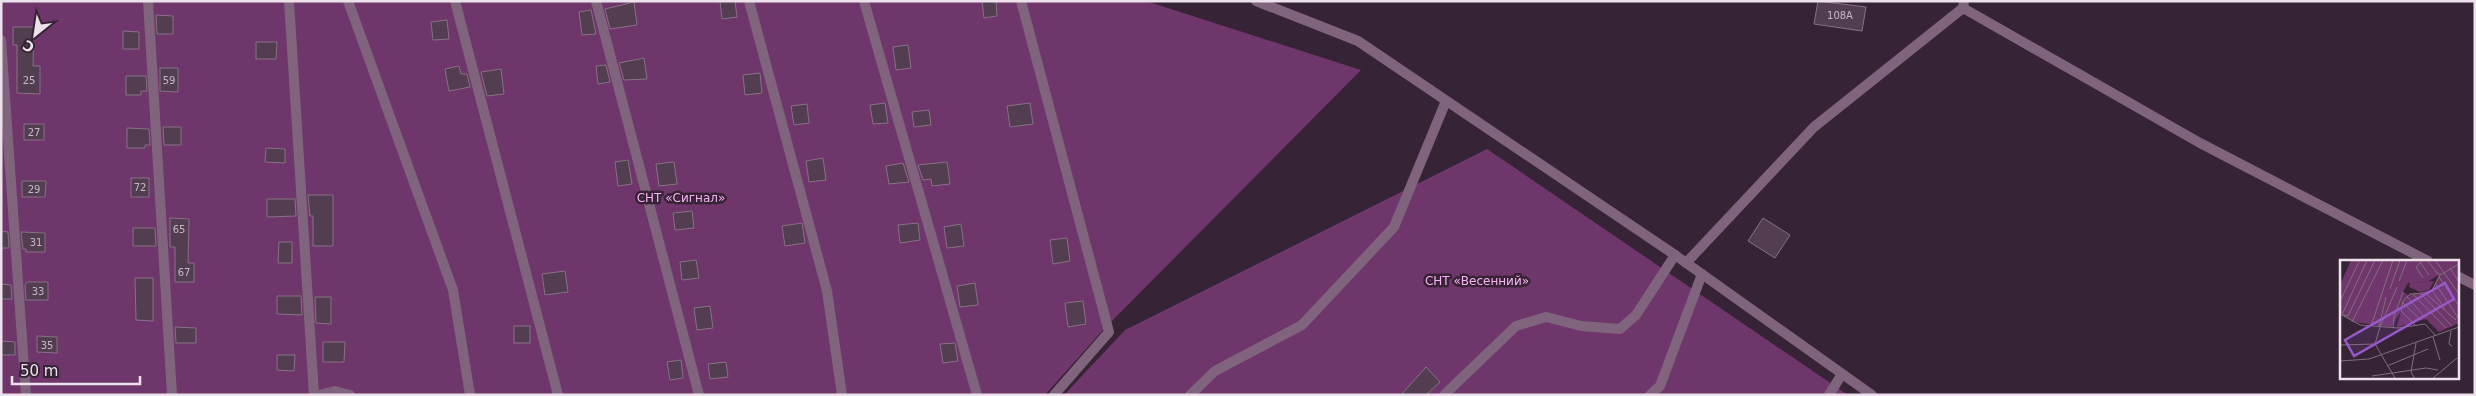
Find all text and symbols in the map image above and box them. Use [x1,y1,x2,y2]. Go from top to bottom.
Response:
north arrow [10,10,60,60]
house number: 108А [1827,10,1853,21]
text: С [20,37,37,56]
house number: 25 [23,75,35,86]
house number: 59 [163,75,175,86]
house number: 27 [28,127,40,138]
house number: 72 [134,182,146,193]
house number: 29 [28,184,40,195]
park label: СНТ «Сигнал» [637,191,725,205]
house number: 65 [173,224,185,235]
house number: 31 [30,237,42,248]
inset map [2340,260,2458,378]
house number: 67 [178,267,190,278]
park label: СНТ «Весенний» [1425,274,1529,288]
house number: 33 [32,286,44,297]
house number: 35 [41,340,53,351]
scale bar [12,354,140,386]
text: 50 m [20,362,58,380]

